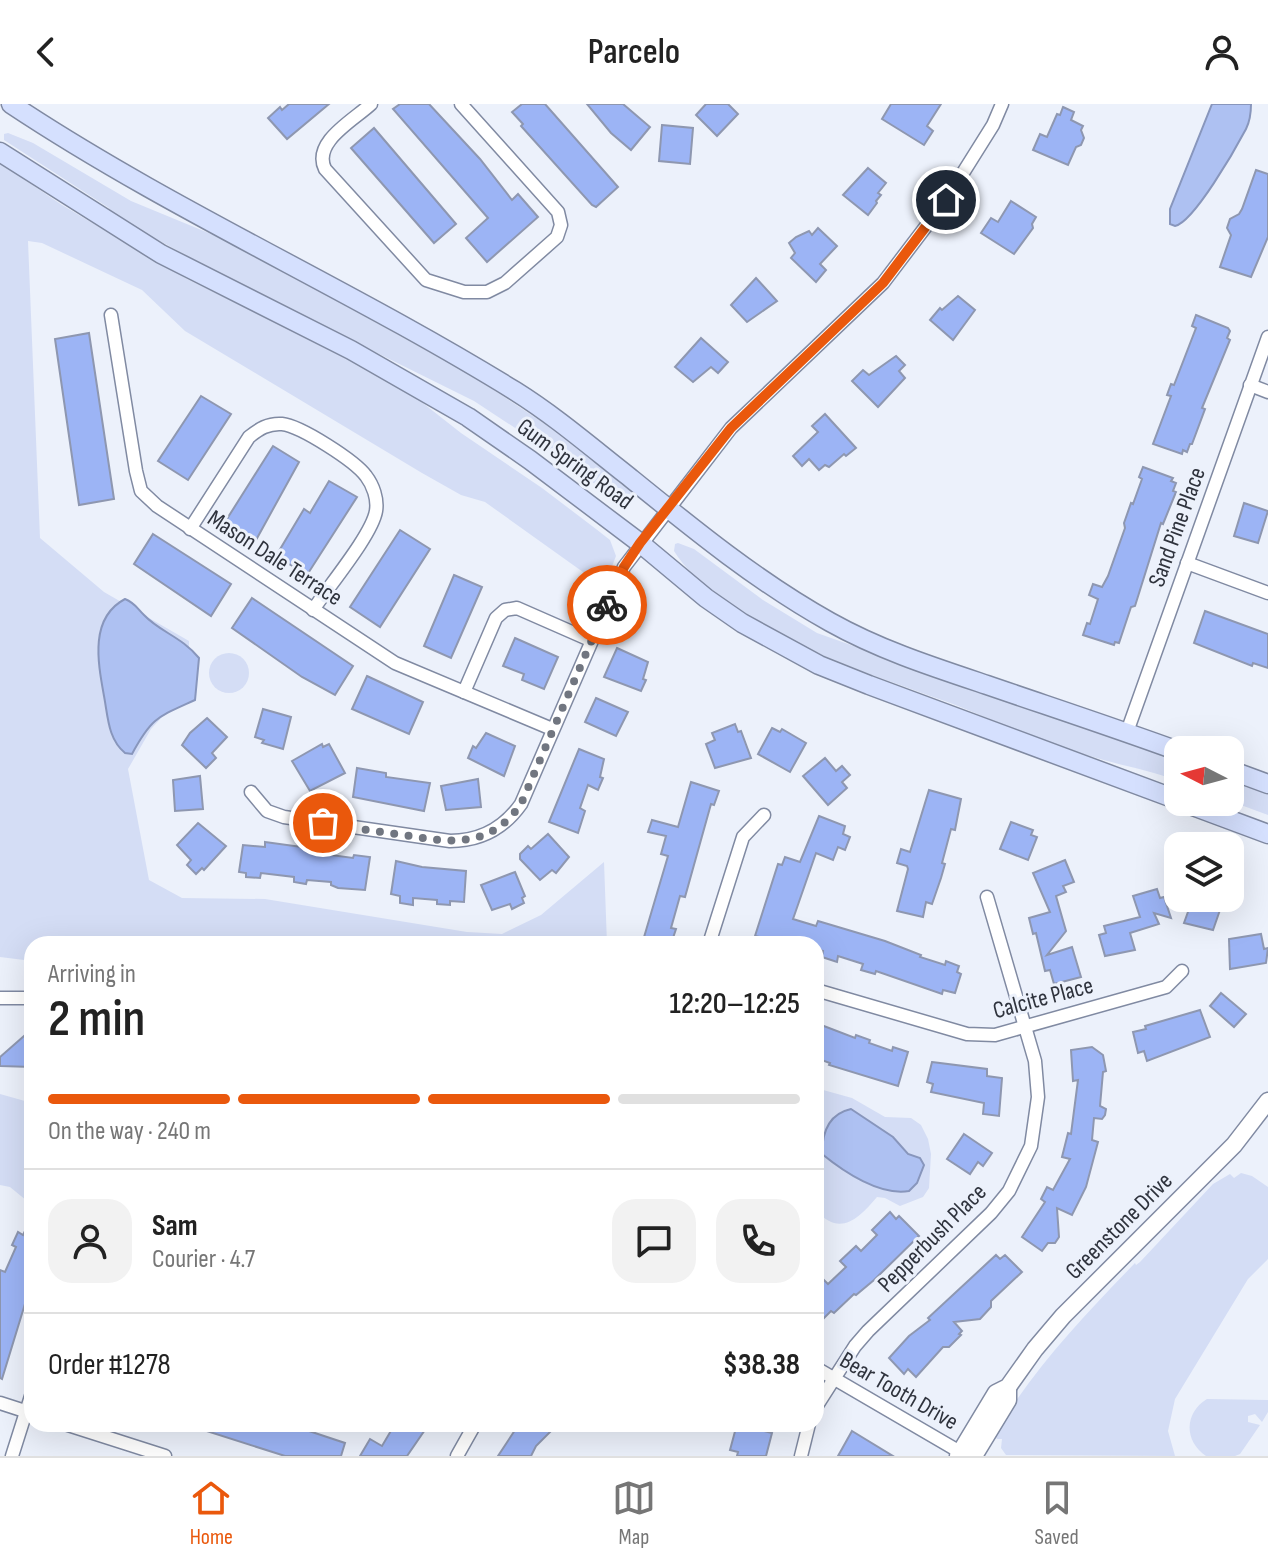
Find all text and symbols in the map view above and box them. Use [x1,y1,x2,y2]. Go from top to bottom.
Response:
icon: back [24,30,68,74]
icon: person [1200,30,1244,74]
text: Parcelo [588,31,680,74]
pin [912,166,980,234]
icon: home [924,178,968,222]
street label: Gum Spring Road [511,412,639,516]
street label: Sand Pine Place [1142,463,1212,591]
street label: Mason Dale Terrace [202,504,348,612]
courier [567,565,647,645]
icon: bike [585,583,629,627]
north arrow [1164,736,1244,816]
map controls [1164,736,1244,912]
pin [289,789,357,857]
icon: bag [301,801,345,845]
button: layers [1164,832,1244,912]
text: Arriving in [48,959,136,990]
street label: Calcite Place [990,971,1096,1025]
text: 12:20–12:25 [669,986,800,1022]
text: 2 min [48,988,145,1051]
text: On the way · 240 m [48,1116,211,1147]
street label: Greenstone Drive [1059,1166,1179,1286]
street label: Pepperbush Place [872,1178,992,1298]
button: person [48,1199,132,1283]
button: chat [612,1199,696,1283]
button: phone [716,1199,800,1283]
text: Sam [152,1208,198,1244]
text: Courier · 4.7 [152,1244,255,1275]
street label: Bear Tooth Drive [835,1346,963,1436]
text: Order #1278 [48,1347,171,1383]
text: $38.38 [723,1347,800,1383]
tab: Home [189,1476,233,1551]
tab: Map [612,1476,656,1551]
tab: Saved [1035,1476,1079,1551]

